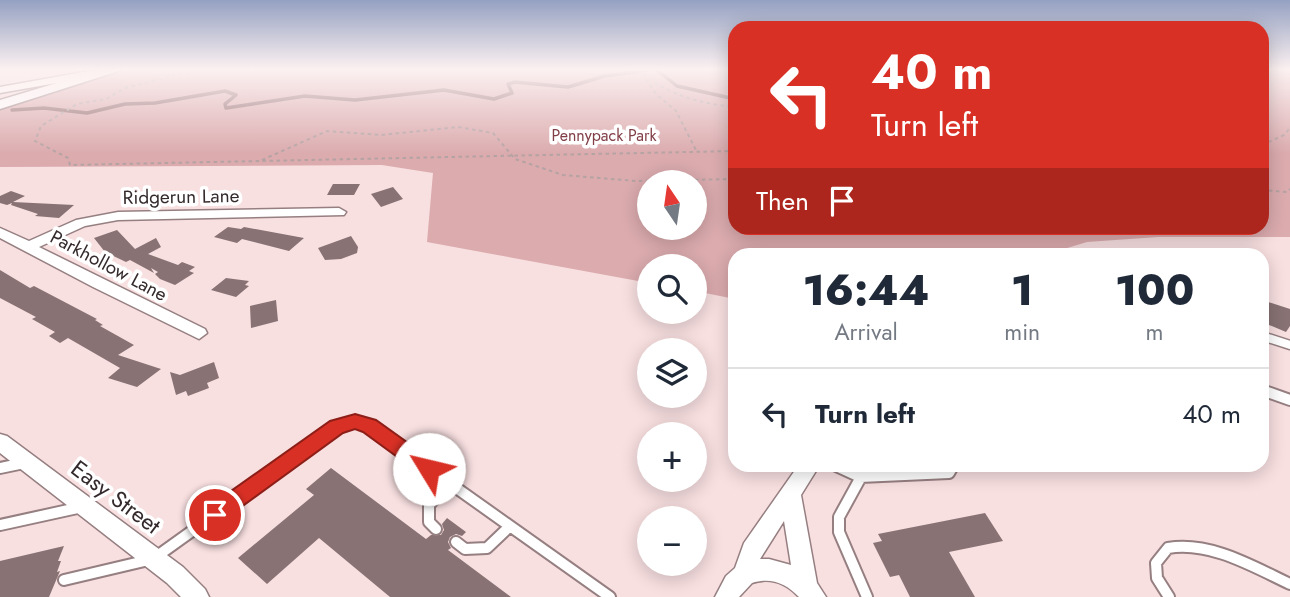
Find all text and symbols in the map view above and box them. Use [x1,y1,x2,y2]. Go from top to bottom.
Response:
text: 40 m [871,37,993,107]
icon: left [756,49,847,140]
text: Turn left [871,102,978,148]
park label: Pennypack Park [551,124,658,147]
north arrow [637,170,707,240]
map controls [637,170,707,576]
street label: Ridgerun Lane [122,182,240,211]
text: Then [756,182,809,220]
icon: arrive [823,182,861,220]
street label: Parkhollow Lane [45,223,172,308]
button: search [637,254,707,324]
text: 16:44 [803,260,929,321]
text: 1 [1011,260,1033,321]
text: 100 [1115,260,1194,321]
text: Arrival [834,315,898,349]
text: min [1004,315,1040,349]
text: m [1146,315,1164,349]
button: layers [637,338,707,408]
icon: left [756,395,794,433]
text: Turn left [815,395,915,433]
text: 40 m [1182,395,1241,433]
button: + [637,422,707,492]
position arrow [392,432,466,506]
street label: Easy Street [64,452,168,542]
pin [185,485,245,545]
icon: arrive [196,496,234,534]
button: − [637,506,707,576]

